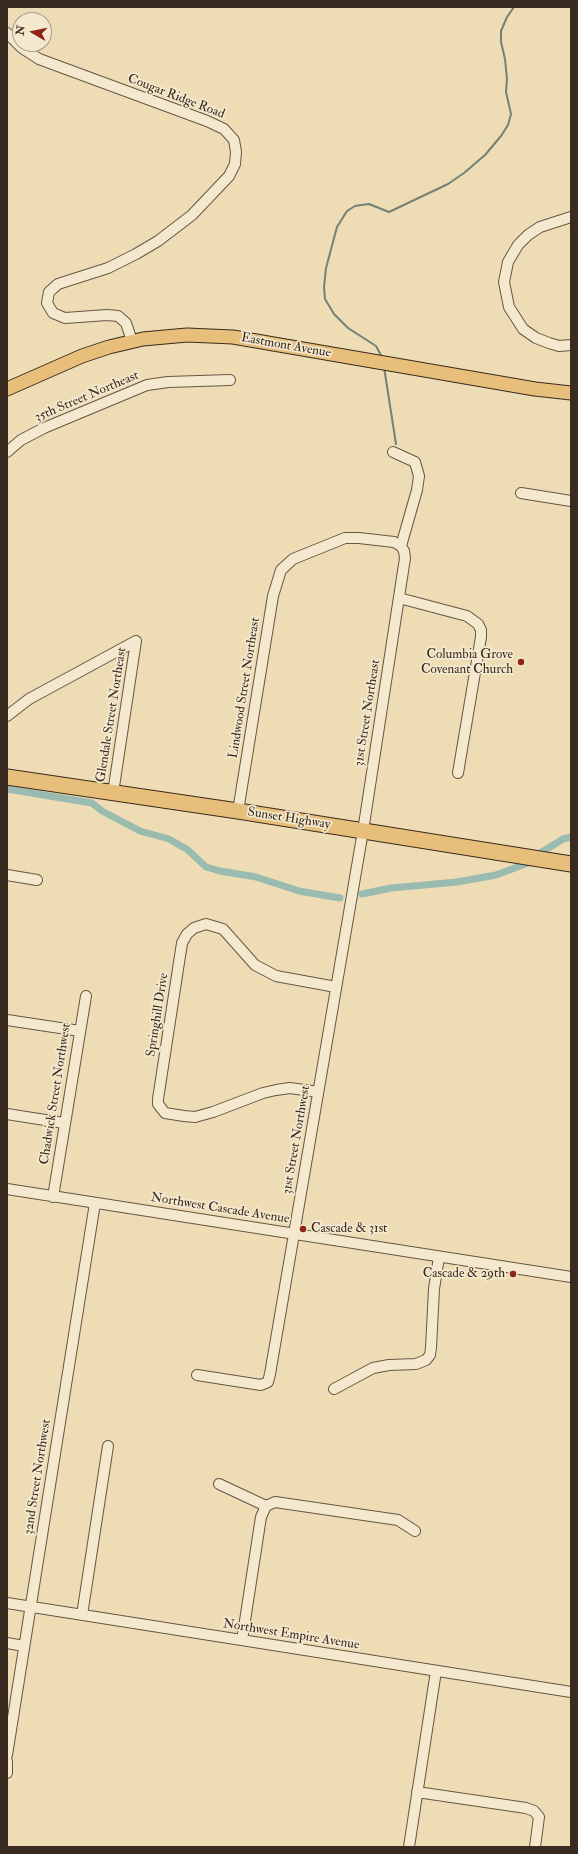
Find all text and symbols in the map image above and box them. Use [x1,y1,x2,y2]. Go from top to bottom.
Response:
north arrow [12,12,52,52]
text: N [13,24,28,36]
street label: Cougar Ridge Road [125,71,227,123]
street label: Eastmont Avenue [240,330,332,362]
street label: 35th Street Northeast [33,368,141,426]
street label: Lindwood Street Northeast [226,616,264,760]
street label: Glendale Street Northeast [94,646,130,784]
place label: Columbia Grove Covenant Church [421,647,513,678]
marker: Columbia Grove Covenant Church [516,657,526,667]
street label: 31st Street Northeast [352,658,384,768]
street label: Sunset Highway [247,805,331,833]
street label: Springhill Drive [144,972,172,1058]
street label: Chadwick Street Northwest [37,1022,75,1166]
street label: 31st Street Northwest [280,1084,314,1196]
street label: Northwest Cascade Avenue [150,1190,290,1228]
place label: Cascade & 31st [311,1221,387,1237]
marker: Cascade & 31st [298,1224,308,1234]
place label: Cascade & 29th [423,1266,505,1282]
marker: Cascade & 29th [508,1269,518,1279]
street label: 32nd Street Northwest [21,1418,55,1536]
street label: Northwest Empire Avenue [222,1616,360,1654]

